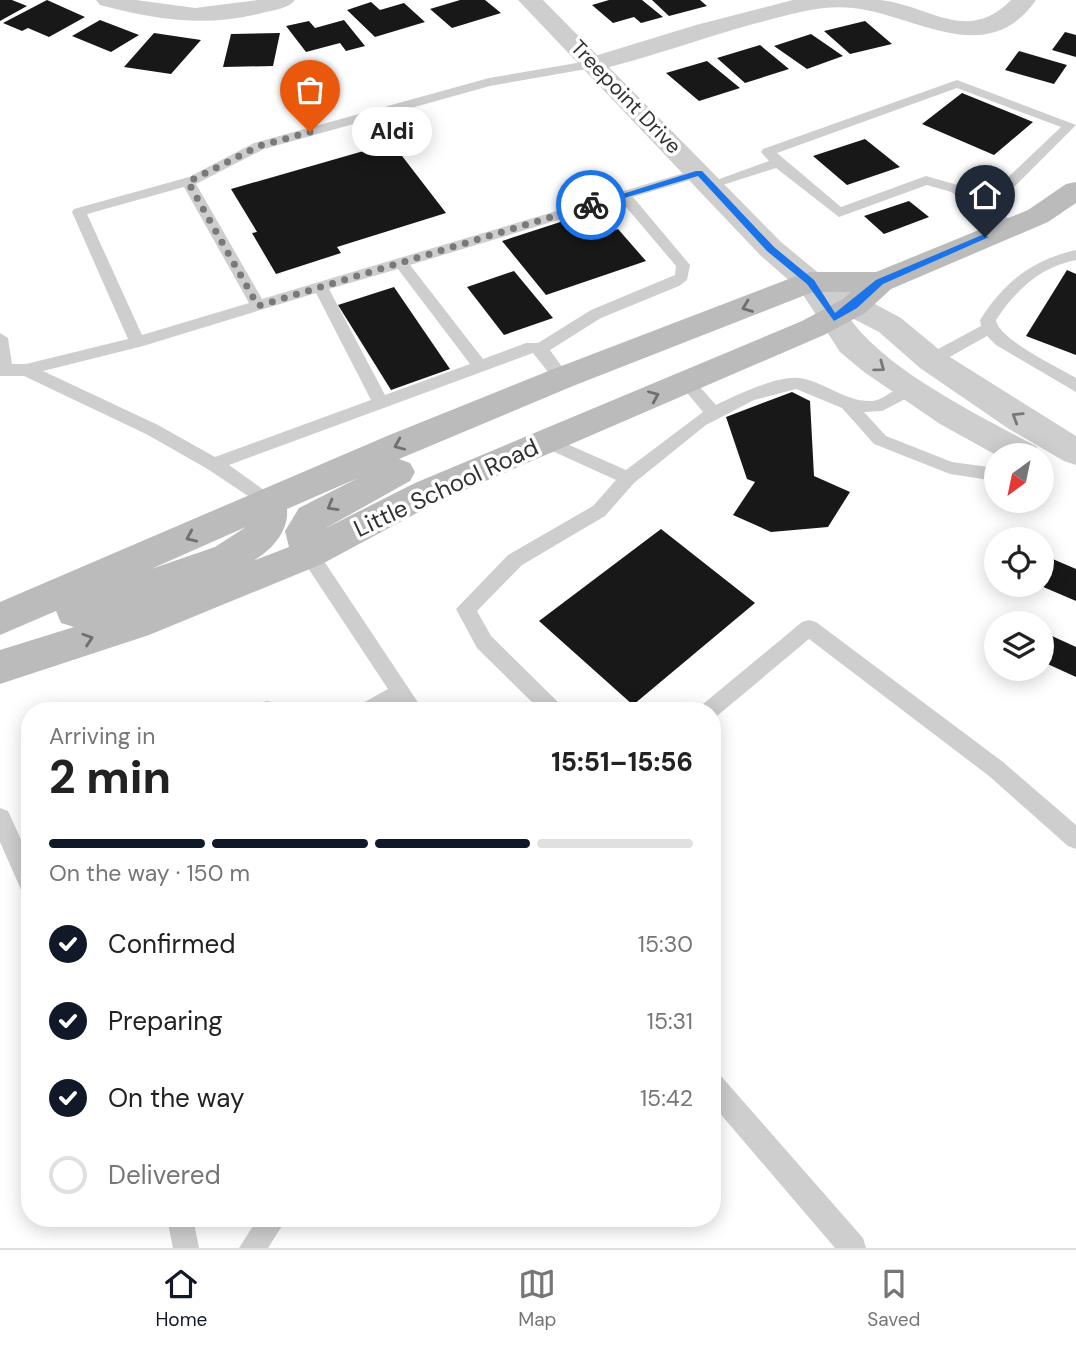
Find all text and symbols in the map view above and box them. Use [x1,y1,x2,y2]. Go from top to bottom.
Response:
street label: Treepoint Drive [565,34,688,160]
pin [280,60,340,132]
icon: bag [291,71,329,109]
callout: Aldi [352,108,432,156]
text: Aldi [370,116,414,146]
pin [955,165,1015,237]
courier [556,170,626,240]
icon: home [966,176,1004,214]
icon: bike [572,186,610,224]
one-way arrow [741,298,753,312]
one-way arrow [872,359,885,371]
one-way arrow [646,390,659,404]
one-way arrow [1012,413,1025,426]
street label: Little School Road [349,431,543,544]
one-way arrow [394,437,406,451]
north arrow [984,443,1054,513]
map controls [984,443,1054,681]
one-way arrow [326,498,339,511]
button: locate [984,527,1054,597]
one-way arrow [186,529,198,543]
button: layers [984,611,1054,681]
one-way arrow [82,632,94,647]
text: Arriving in [49,721,155,751]
text: 15:51–15:56 [551,745,693,779]
text: 2 min [49,747,171,807]
text: On the way · 150 m [49,858,250,888]
icon: check [49,925,87,963]
text: Confirmed [108,927,235,961]
text: 15:30 [638,929,693,959]
icon: check [49,1002,87,1040]
text: Preparing [108,1004,223,1038]
text: 15:31 [647,1006,693,1036]
icon: check [49,1079,87,1117]
text: On the way [108,1081,244,1115]
text: 15:42 [640,1083,693,1113]
text: Delivered [108,1158,221,1192]
tab: Home [155,1265,207,1332]
tab: Map [518,1265,556,1332]
tab: Saved [867,1265,921,1332]

